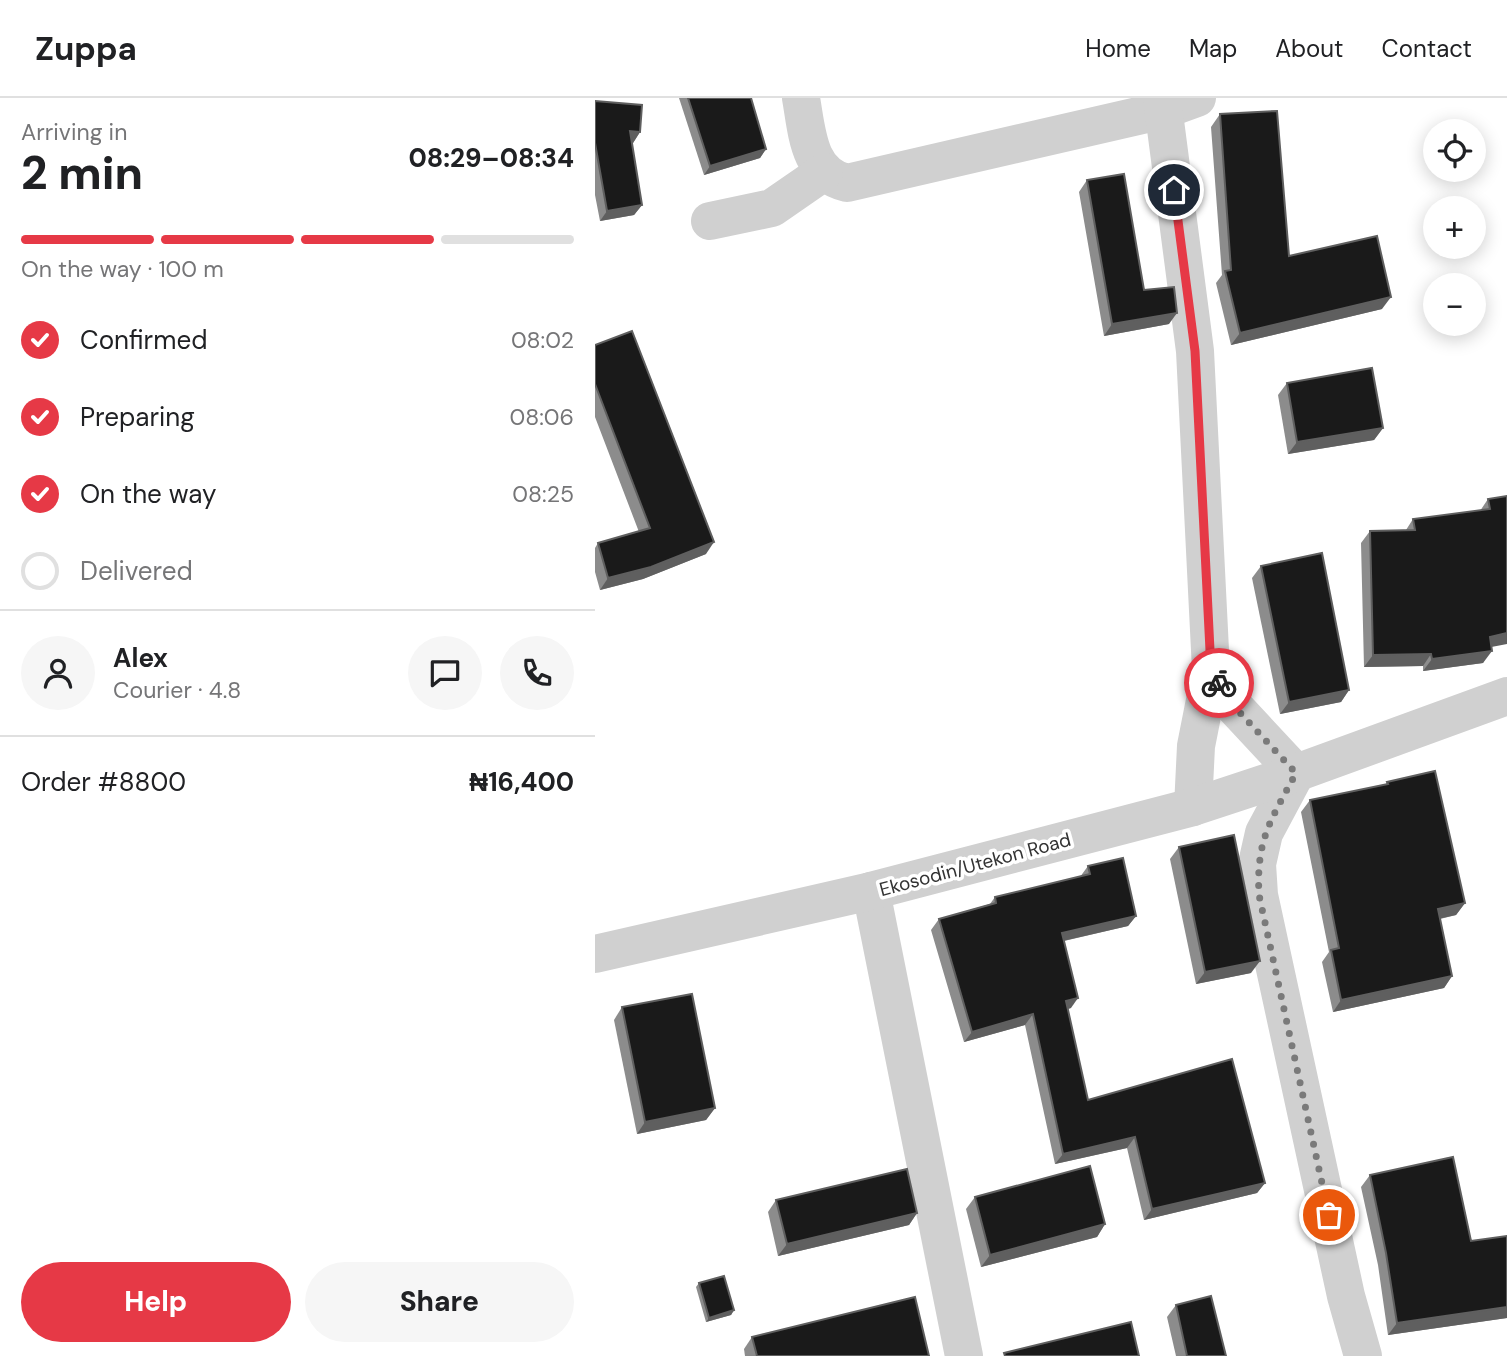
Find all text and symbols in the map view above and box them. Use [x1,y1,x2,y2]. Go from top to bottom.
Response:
text: Zuppa [35,27,137,70]
text: Home [1085,33,1151,64]
text: Map [1189,33,1237,64]
text: About [1275,33,1344,64]
text: Contact [1382,33,1472,64]
text: Arriving in [21,117,127,147]
map controls [1423,119,1486,336]
button: locate [1423,119,1486,182]
text: 08:29–08:34 [408,141,574,175]
text: 2 min [21,143,143,203]
pin [1144,160,1204,220]
icon: home [1155,171,1193,209]
button: + [1423,196,1486,259]
text: On the way · 100 m [21,254,224,284]
button: − [1423,273,1486,336]
icon: check [21,321,59,359]
text: Confirmed [80,323,207,357]
text: 08:02 [511,325,574,355]
icon: check [21,398,59,436]
text: Preparing [80,400,195,434]
text: 08:06 [509,402,574,432]
icon: check [21,475,59,513]
text: On the way [80,477,216,511]
text: 08:25 [512,479,574,509]
text: Delivered [80,554,193,588]
button: person [21,636,95,710]
button: chat [408,636,482,710]
button: phone [500,636,574,710]
text: Alex [113,641,168,675]
courier [1184,648,1254,718]
icon: bike [1200,664,1238,702]
text: Courier · 4.8 [113,675,241,705]
text: Order #8800 [21,765,186,799]
text: ₦16,400 [469,765,574,799]
street label: Ekosodin/Utekon Road [877,827,1074,902]
pin [1299,1185,1359,1245]
icon: bag [1310,1196,1348,1234]
button: Help [21,1262,291,1342]
button: Share [305,1262,574,1342]

